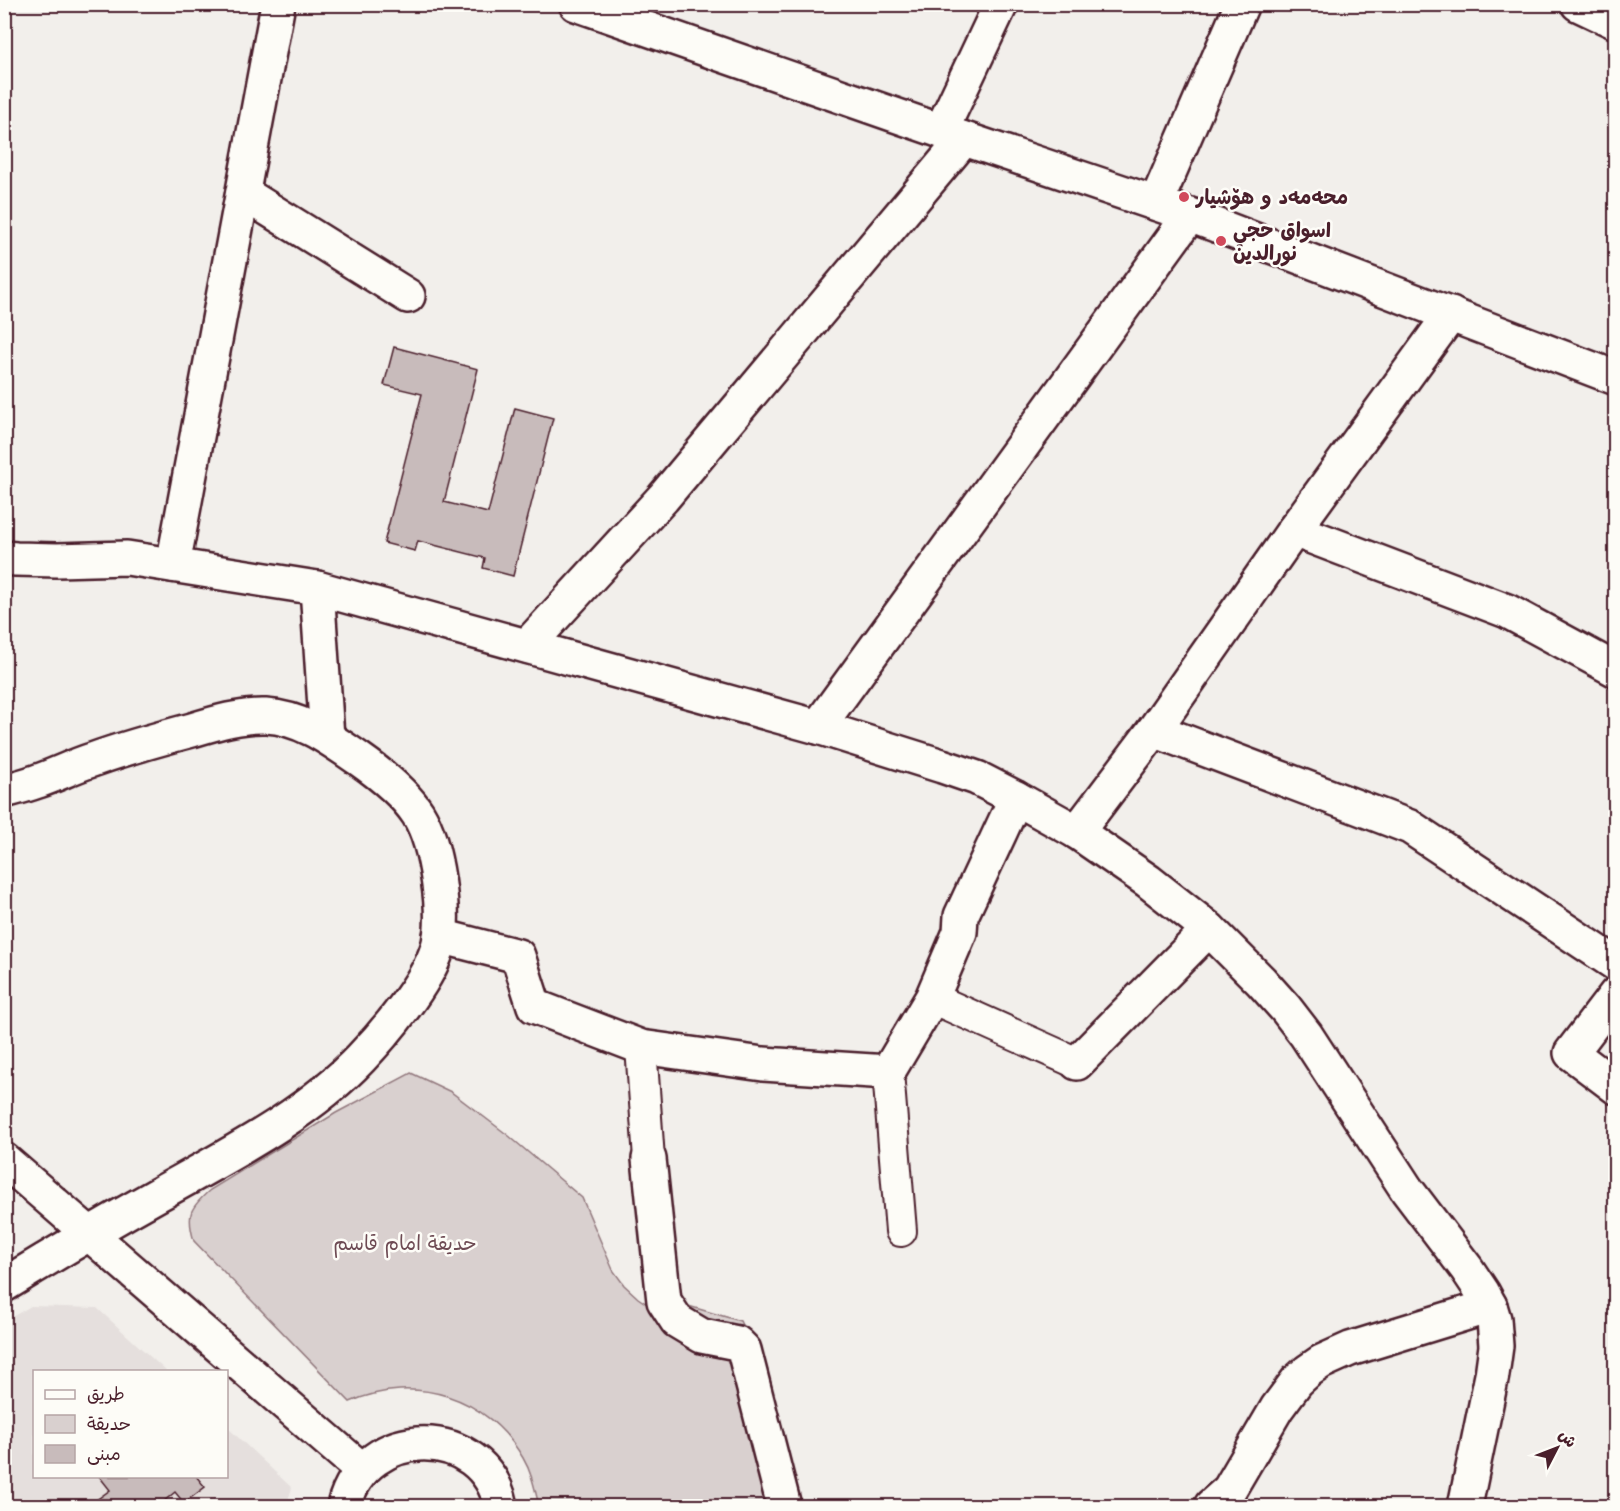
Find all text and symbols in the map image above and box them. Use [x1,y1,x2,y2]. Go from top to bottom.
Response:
place label: محەمەد و هۆشیار [1195,186,1348,210]
marker: محەمەد و هۆشیار [1177,190,1191,204]
place label: اسواق حجي نورالدين [1233,219,1331,267]
marker: اسواق حجي نورالدين [1214,234,1228,248]
park label: حديقة امام قاسم [333,1232,477,1258]
legend [33,1370,228,1478]
text: طريق [87,1384,125,1405]
text: حديقة [87,1414,131,1435]
north arrow [1527,1418,1587,1478]
text: ش [1555,1426,1580,1451]
text: مبنى [87,1444,121,1465]

